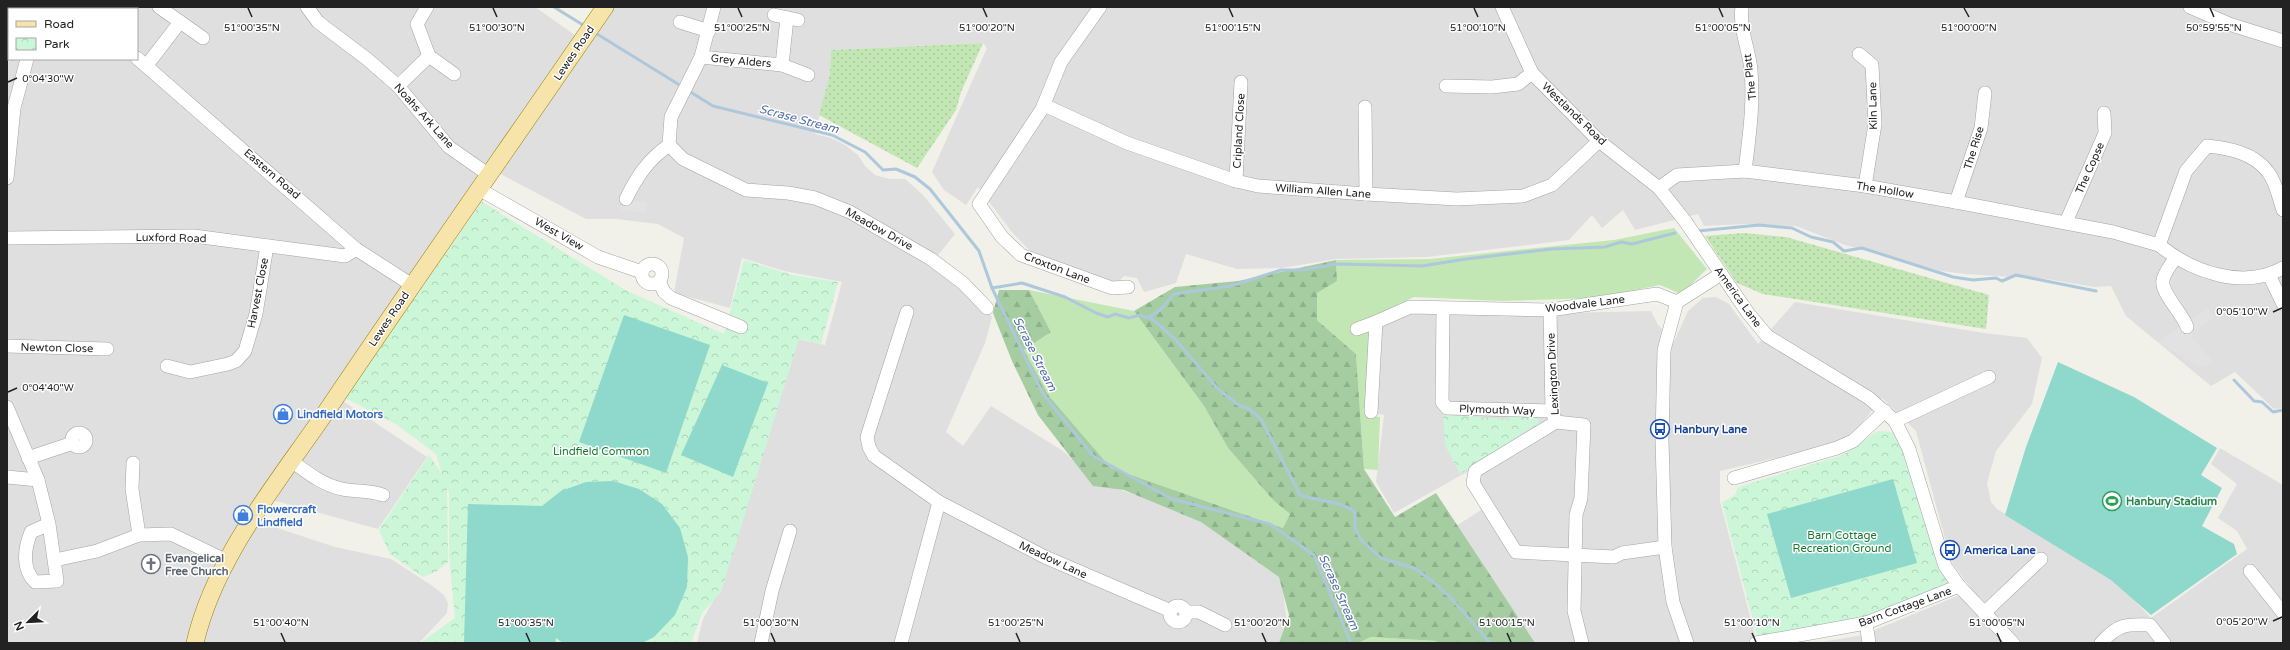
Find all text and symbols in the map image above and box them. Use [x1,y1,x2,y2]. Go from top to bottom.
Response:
legend [8,8,138,60]
text: Road [44,17,74,31]
text: 51°00'35"N [224,22,280,34]
text: 51°00'30"N [469,22,525,34]
text: 51°00'25"N [714,22,770,34]
text: 51°00'20"N [959,22,1015,34]
text: 51°00'15"N [1205,22,1261,34]
text: 51°00'10"N [1450,22,1506,34]
text: 51°00'05"N [1695,22,1751,34]
text: 51°00'00"N [1941,22,1997,34]
text: 50°59'55"N [2186,22,2242,34]
street label: Lewes Road [551,23,597,83]
text: Park [44,37,70,51]
street label: Grey Alders [710,52,772,70]
street label: The Platt [1741,53,1759,101]
text: 0°04'30"W [22,73,74,85]
street label: Westlands Road [1539,80,1609,148]
street label: Noahs Ark Lane [391,81,457,151]
street label: Kiln Lane [1866,82,1880,130]
street label: Cripland Close [1231,93,1247,169]
water label: Scrase Stream [758,102,841,137]
street label: The Rise [1961,125,1987,171]
street label: The Copse [2073,140,2107,196]
street label: Eastern Road [241,146,303,202]
street label: The Hollow [1855,179,1915,201]
street label: William Allen Lane [1275,181,1371,201]
street label: Meadow Drive [843,205,915,253]
street label: West View [532,215,586,253]
street label: Luxford Road [135,231,207,245]
street label: Croxton Lane [1022,249,1092,287]
street label: Harvest Close [245,257,271,329]
street label: America Lane [1712,264,1764,330]
street label: Lewes Road [366,289,412,349]
street label: Woodvale Lane [1544,293,1626,315]
text: 0°05'10"W [2216,306,2268,318]
water label: Scrase Stream [1010,315,1060,394]
street label: Lexington Drive [1544,333,1562,415]
street label: Newton Close [21,341,93,355]
text: 0°04'40"W [22,382,74,394]
street label: Plymouth Way [1459,402,1535,418]
shop icon: Lindfield Motors [272,403,294,425]
place label: Lindfield Motors [297,408,384,421]
bus stop icon: Hanbury Lane [1649,418,1671,440]
place label: Hanbury Lane [1674,423,1748,437]
park label: Lindfield Common [553,445,649,458]
sports icon: Hanbury Stadium [2101,490,2123,512]
place label: Hanbury Stadium [2126,495,2217,509]
place label: Flowercraft Lindfield [257,503,317,529]
shop icon: Flowercraft Lindfield [232,504,254,526]
park label: Barn Cottage Recreation Ground [1793,529,1891,555]
street label: Meadow Lane [1017,539,1089,581]
bus stop icon: America Lane [1939,539,1961,561]
place label: America Lane [1964,544,2037,557]
place label: Evangelical Free Church [165,552,229,578]
water label: Scrase Stream [1316,552,1362,633]
church icon: Evangelical Free Church [140,553,162,575]
street label: Barn Cottage Lane [1857,584,1953,630]
north arrow [8,602,48,642]
text: 0°05'20"W [2216,616,2268,628]
text: 51°00'40"N [253,617,309,629]
text: 51°00'35"N [498,617,554,629]
text: 51°00'30"N [743,617,799,629]
text: 51°00'25"N [988,617,1044,629]
text: 51°00'20"N [1234,617,1290,629]
text: 51°00'15"N [1479,617,1535,629]
text: 51°00'10"N [1724,617,1780,629]
text: 51°00'05"N [1969,617,2025,629]
text: N [12,619,27,633]

